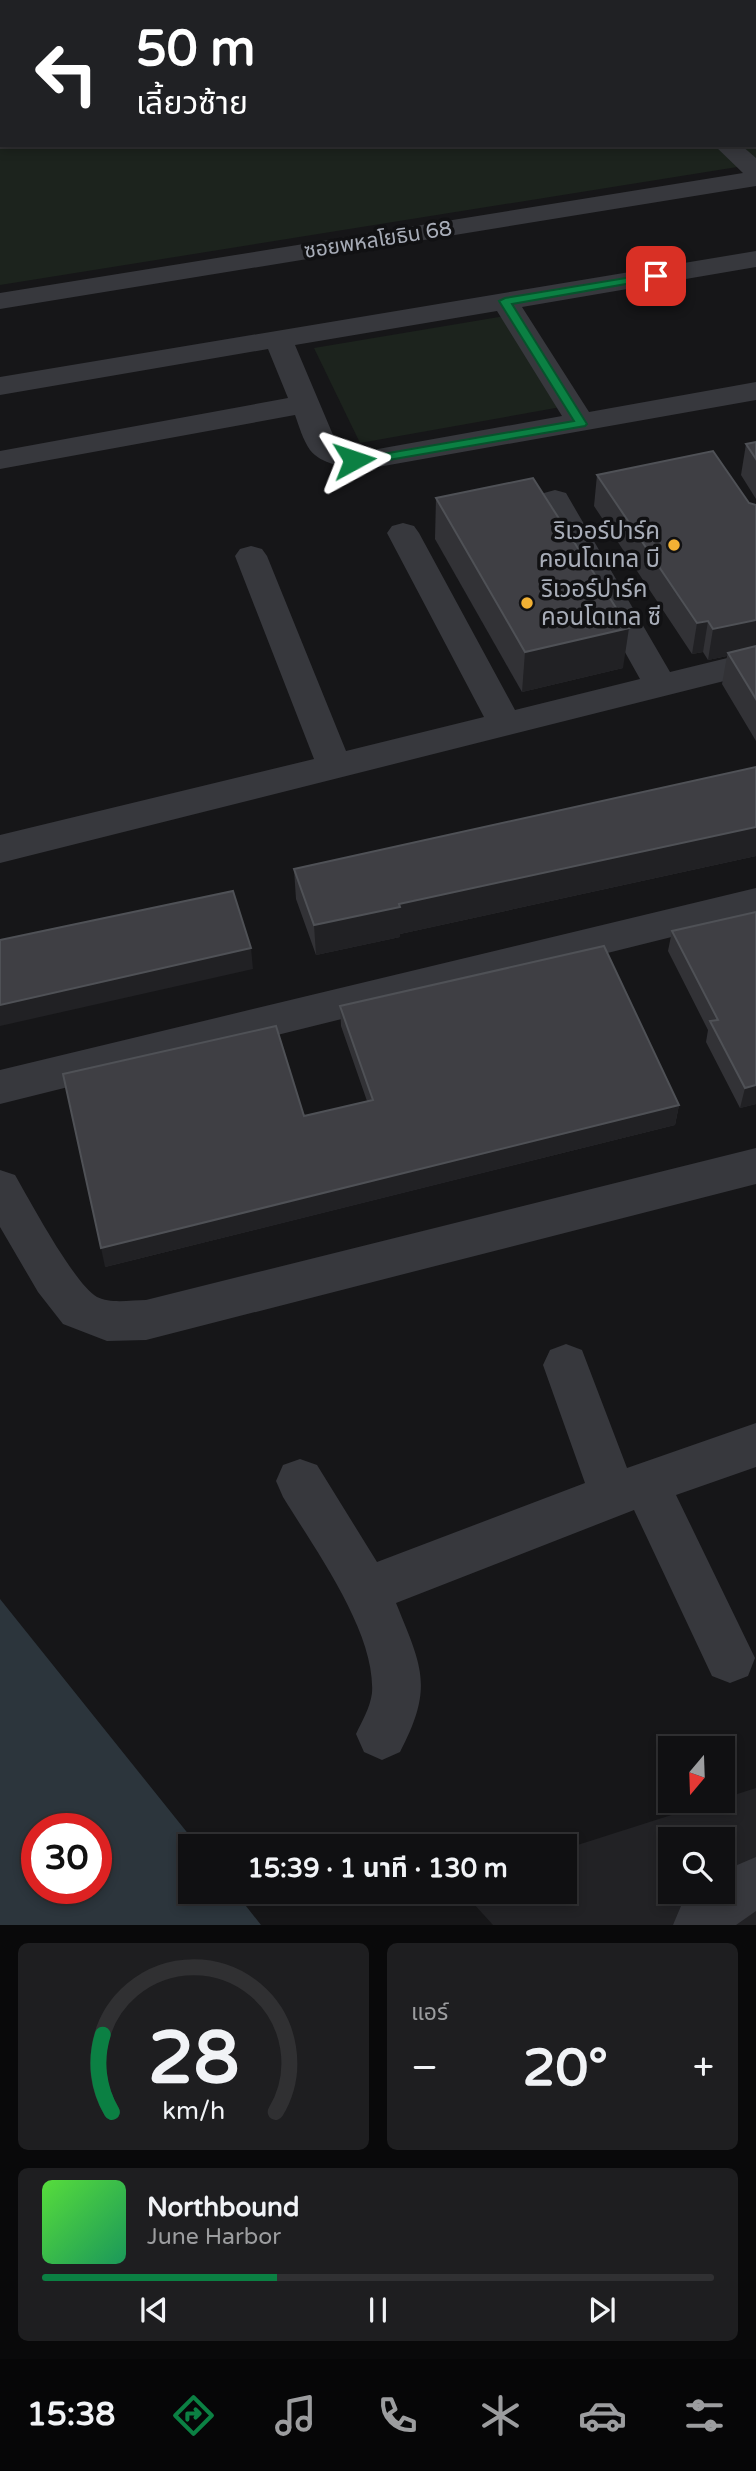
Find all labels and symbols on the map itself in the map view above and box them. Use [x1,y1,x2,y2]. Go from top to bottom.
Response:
street label: ซอยพหลโยธิน 68 [302,216,454,264]
pin [626,246,686,306]
position arrow [317,423,391,497]
place label: ริเวอร์ปาร์ค คอนโดเทล บี [539,517,660,574]
marker: ริเวอร์ปาร์ค คอนโดเทล บี [666,537,682,553]
place label: ริเวอร์ปาร์ค คอนโดเทล ซี [541,575,661,632]
marker: ริเวอร์ปาร์ค คอนโดเทล ซี [519,595,535,611]
north arrow [658,1736,735,1813]
speed limit sign: 30 [21,1813,112,1904]

